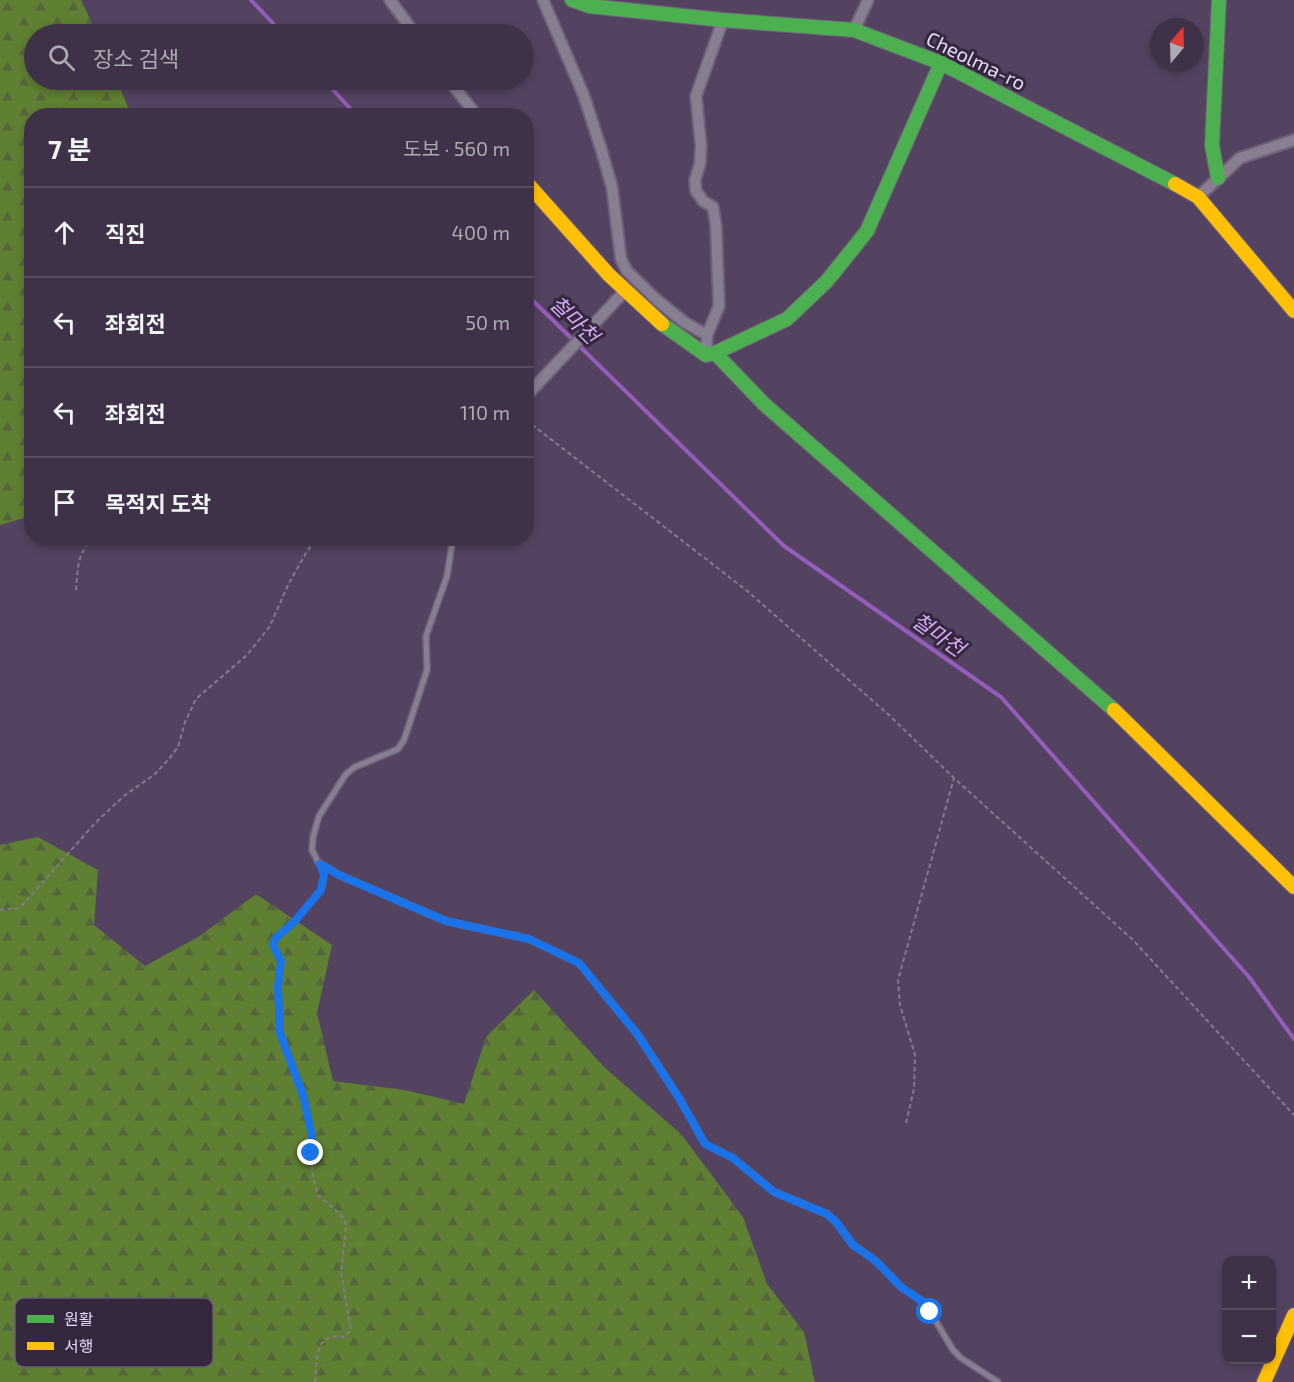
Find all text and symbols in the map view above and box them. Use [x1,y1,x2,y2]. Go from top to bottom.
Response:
north arrow [1150,18,1204,72]
search box [24,24,534,90]
street label: Cheolma-ro [923,26,1030,94]
icon: search [45,41,78,74]
text: 장소 검색 [93,45,179,71]
text: 7 분 [48,133,91,164]
text: 도보 · 560 m [403,136,510,160]
icon: ahead [48,216,81,249]
text: 직진 [105,220,145,246]
text: 400 m [452,220,510,244]
water label: 철마천 [546,290,606,350]
icon: left [48,306,81,339]
text: 좌회전 [105,310,166,336]
text: 50 m [465,310,510,334]
icon: left [48,396,81,429]
text: 좌회전 [105,400,166,426]
text: 110 m [460,400,510,424]
icon: arrive [48,486,81,519]
text: 목적지 도착 [105,490,211,516]
water label: 철마천 [908,607,972,662]
route end [297,1139,323,1165]
map controls [1222,1256,1276,1364]
button: + [1222,1256,1276,1310]
legend [15,1298,213,1367]
route start [916,1298,942,1324]
text: 원활 [64,1309,94,1328]
button: − [1222,1310,1276,1364]
text: 서행 [64,1336,93,1355]

